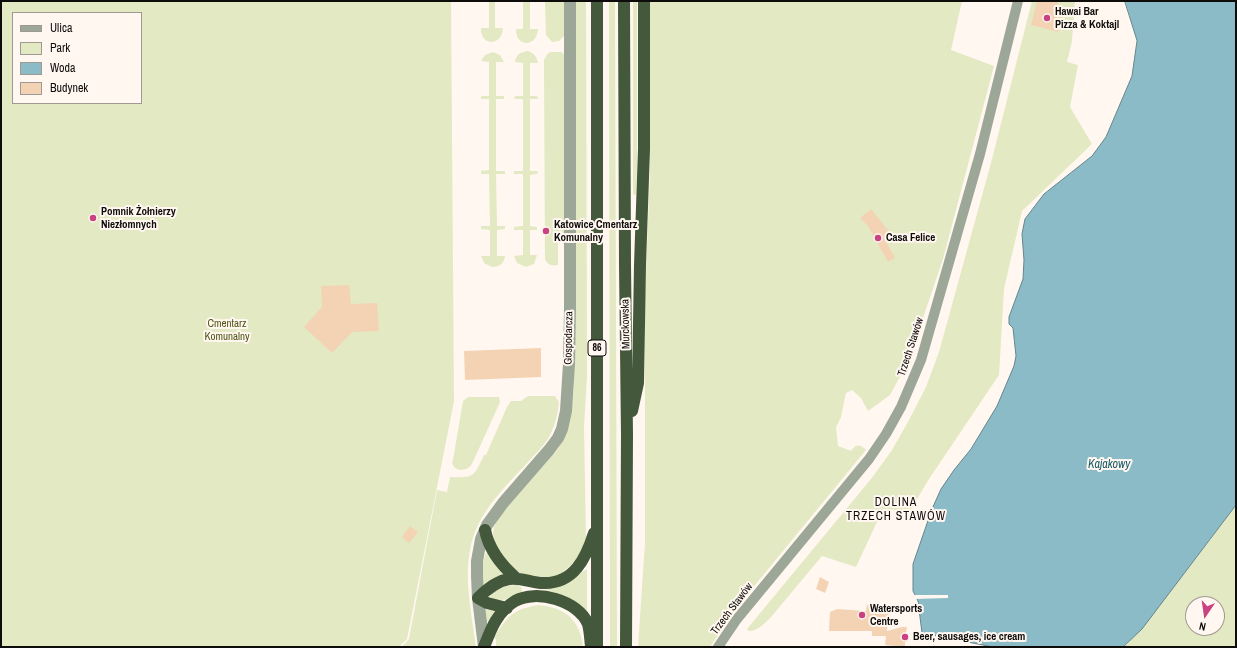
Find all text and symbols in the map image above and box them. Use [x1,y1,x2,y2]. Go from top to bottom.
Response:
place label: Hawai Bar Pizza & Koktajl [1055,5,1119,31]
legend [12,12,142,104]
marker: Hawai Bar Pizza & Koktajl [1042,13,1052,23]
text: Ulica [50,20,72,36]
text: Park [50,40,70,56]
text: Woda [50,60,76,76]
text: Budynek [50,80,88,96]
place label: Pomnik Żołnierzy Niezłomnych [101,205,176,231]
marker: Pomnik Żołnierzy Niezłomnych [88,213,98,223]
place label: Katowice Cmentarz Komunalny [554,218,637,244]
marker: Katowice Cmentarz Komunalny [541,226,551,236]
place label: Casa Felice [886,231,935,245]
marker: Casa Felice [873,233,883,243]
street label: Murckowska [619,299,633,349]
street label: Gospodarcza [562,311,576,365]
street label: Trzech Stawów [895,316,927,378]
park label: Cmentarz Komunalny [204,317,250,343]
road number: 86 [588,340,606,356]
water label: Kajakowy [1088,458,1130,472]
district label: DOLINA TRZECH STAWÓW [846,496,946,524]
street label: Trzech Stawów [708,581,756,637]
north arrow [1185,596,1225,636]
place label: Watersports Centre [870,602,922,628]
marker: Watersports Centre [857,610,867,620]
text: N [1198,619,1207,634]
place label: Beer, sausages, ice cream [913,630,1025,644]
marker: Beer, sausages, ice cream [900,632,910,642]

